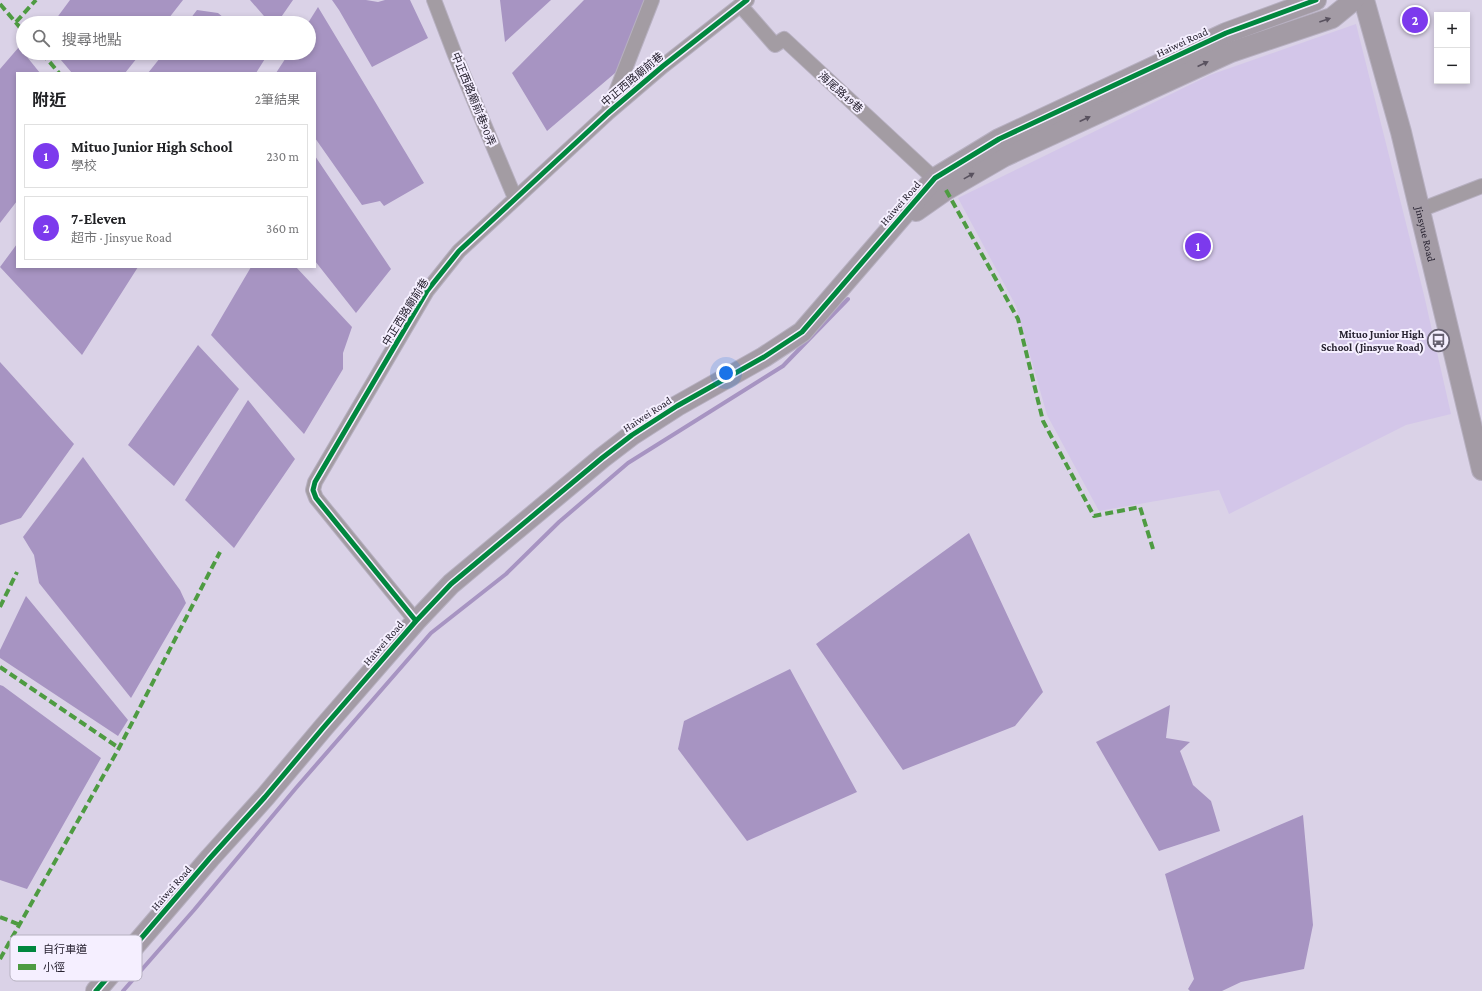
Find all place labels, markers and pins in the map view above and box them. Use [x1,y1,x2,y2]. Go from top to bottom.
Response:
pin: 2 [1402,5,1428,35]
pin: 1 [1185,231,1211,261]
bus stop icon: Mituo Junior High School (Jinsyue Road) [1426,327,1452,353]
place label: Mituo Junior High School (Jinsyue Road) [1321,328,1425,354]

